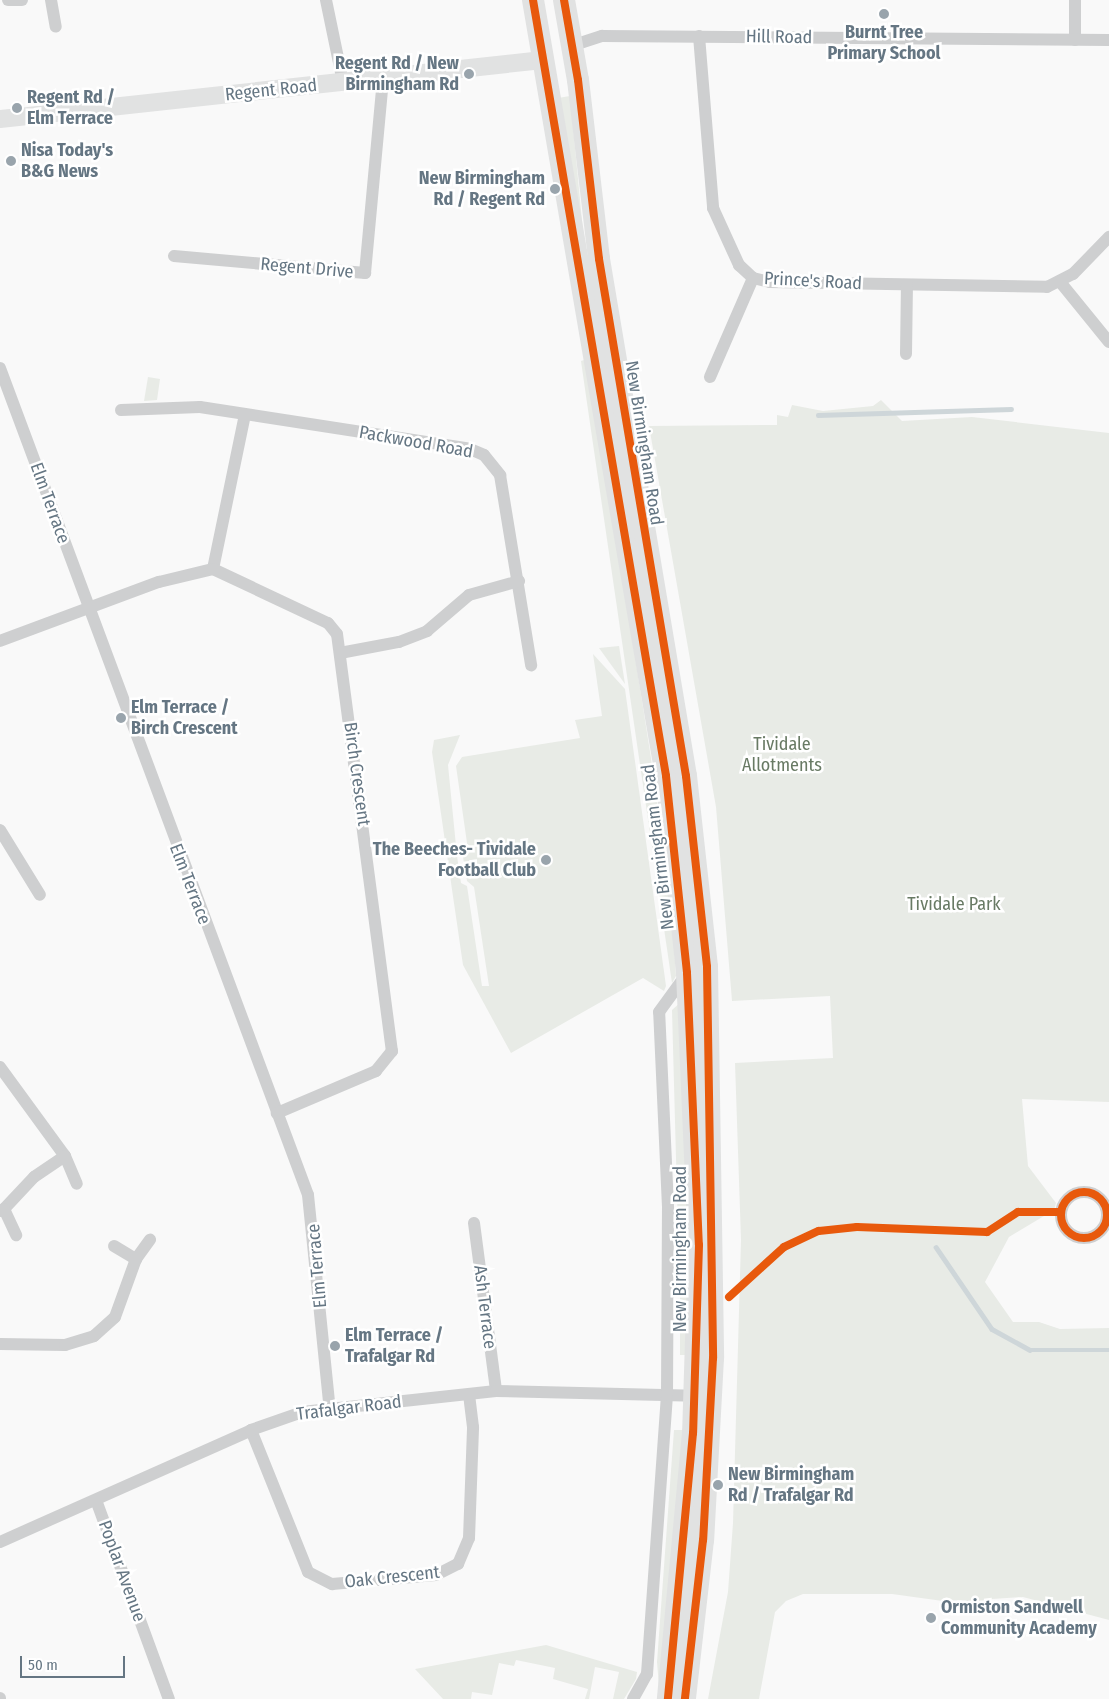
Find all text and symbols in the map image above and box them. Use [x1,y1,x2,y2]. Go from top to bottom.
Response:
marker: Burnt Tree Primary School [878,8,890,20]
place label: Burnt Tree Primary School [827,22,941,64]
street label: Hill Road [746,26,812,48]
place label: Regent Rd / New Birmingham Rd [335,53,459,96]
marker: Regent Rd / New Birmingham Rd [463,68,475,80]
street label: Regent Road [224,74,318,106]
place label: Regent Rd / Elm Terrace [27,87,115,130]
marker: Regent Rd / Elm Terrace [11,102,23,114]
place label: Nisa Today's B&G News [21,140,113,182]
marker: Nisa Today's B&G News [5,155,17,167]
place label: New Birmingham Rd / Regent Rd [419,168,545,210]
marker: New Birmingham Rd / Regent Rd [549,183,561,195]
street label: Regent Drive [260,253,354,283]
street label: Prince's Road [763,268,863,294]
street label: New Birmingham Road [620,359,668,527]
street label: Packwood Road [357,421,475,463]
street label: Elm Terrace [25,460,75,546]
place label: Elm Terrace / Birch Crescent [131,697,238,740]
marker: Elm Terrace / Birch Crescent [115,712,127,724]
street label: Birch Crescent [339,721,375,827]
park label: Tividale Allotments [742,734,822,776]
street label: New Birmingham Road [637,763,679,931]
place label: The Beeches- Tividale Football Club [373,839,536,882]
street label: Elm Terrace [165,841,215,927]
marker: The Beeches- Tividale Football Club [540,854,552,866]
park label: Tividale Park [907,893,1001,915]
street label: New Birmingham Road [669,1166,691,1332]
street label: Elm Terrace [303,1223,331,1309]
street label: Ash Terrace [469,1264,501,1350]
place label: Elm Terrace / Trafalgar Rd [345,1325,443,1368]
marker: Elm Terrace / Trafalgar Rd [329,1340,341,1352]
street label: Trafalgar Road [295,1391,403,1425]
place label: New Birmingham Rd / Trafalgar Rd [728,1464,854,1506]
marker: New Birmingham Rd / Trafalgar Rd [712,1479,724,1491]
street label: Poplar Avenue [94,1518,150,1624]
street label: Oak Crescent [343,1561,441,1593]
place label: Ormiston Sandwell Community Academy [941,1597,1097,1640]
marker: Ormiston Sandwell Community Academy [925,1612,937,1624]
scale bar [22,1646,128,1678]
text: 50 m [28,1656,58,1674]

